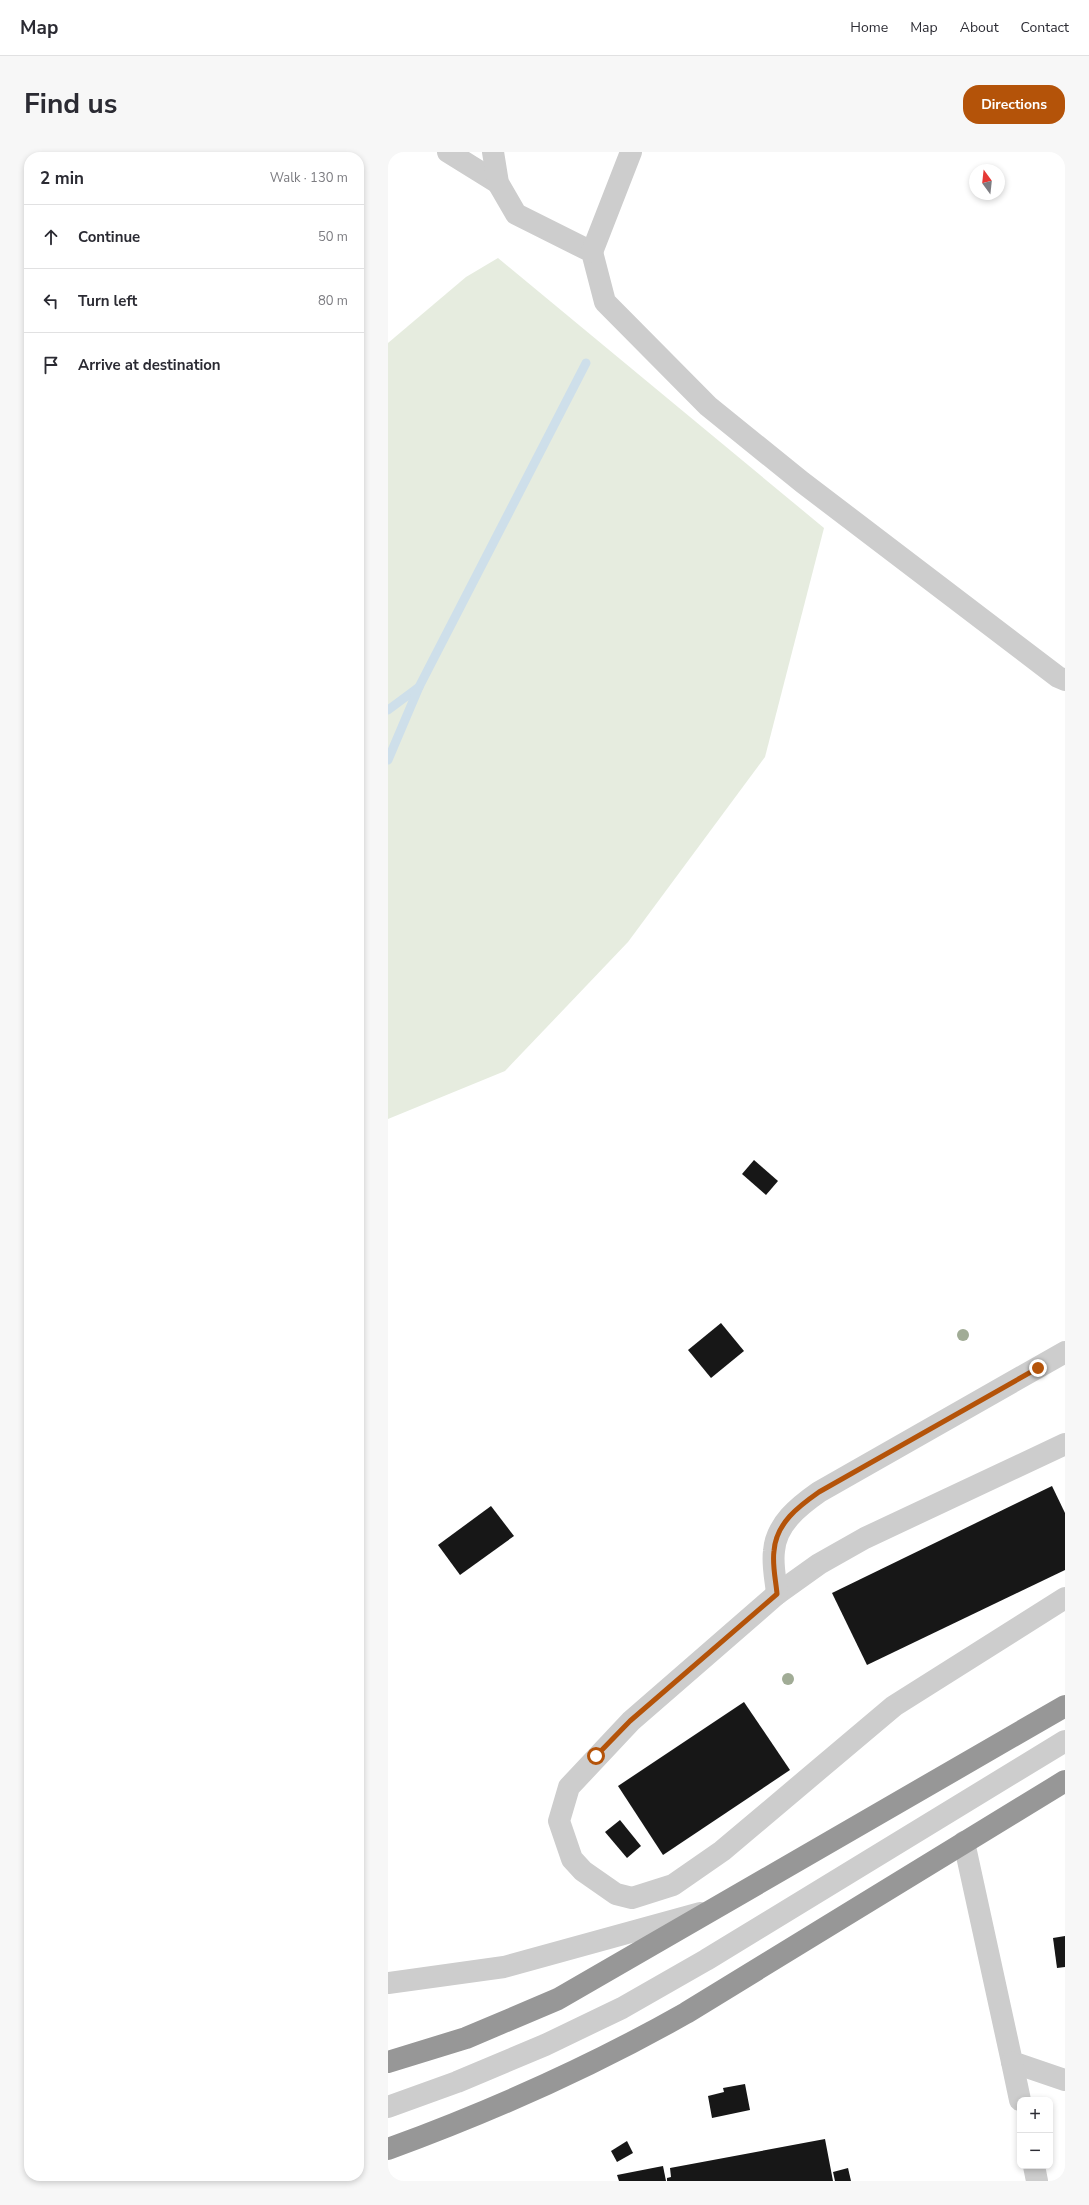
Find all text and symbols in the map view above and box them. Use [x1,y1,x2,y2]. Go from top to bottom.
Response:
text: Map [20,15,58,41]
text: Home [850,18,888,37]
text: Map [910,18,938,37]
text: About [960,18,999,37]
text: Contact [1021,18,1069,37]
text: Find us [24,85,118,123]
button: Directions [963,85,1065,124]
north arrow [969,164,1005,200]
text: 2 min [40,167,84,190]
text: Walk · 130 m [270,169,348,187]
icon: ahead [40,226,62,248]
text: Continue [78,227,140,247]
text: 50 m [318,228,348,246]
icon: left [40,290,62,312]
text: Turn left [78,291,137,311]
text: 80 m [318,292,348,310]
icon: arrive [40,354,62,376]
text: Arrive at destination [78,355,221,375]
route end [1029,1359,1047,1377]
route start [587,1747,605,1765]
map controls [1017,2097,1053,2169]
button: + [1017,2097,1053,2133]
button: − [1017,2133,1053,2169]

